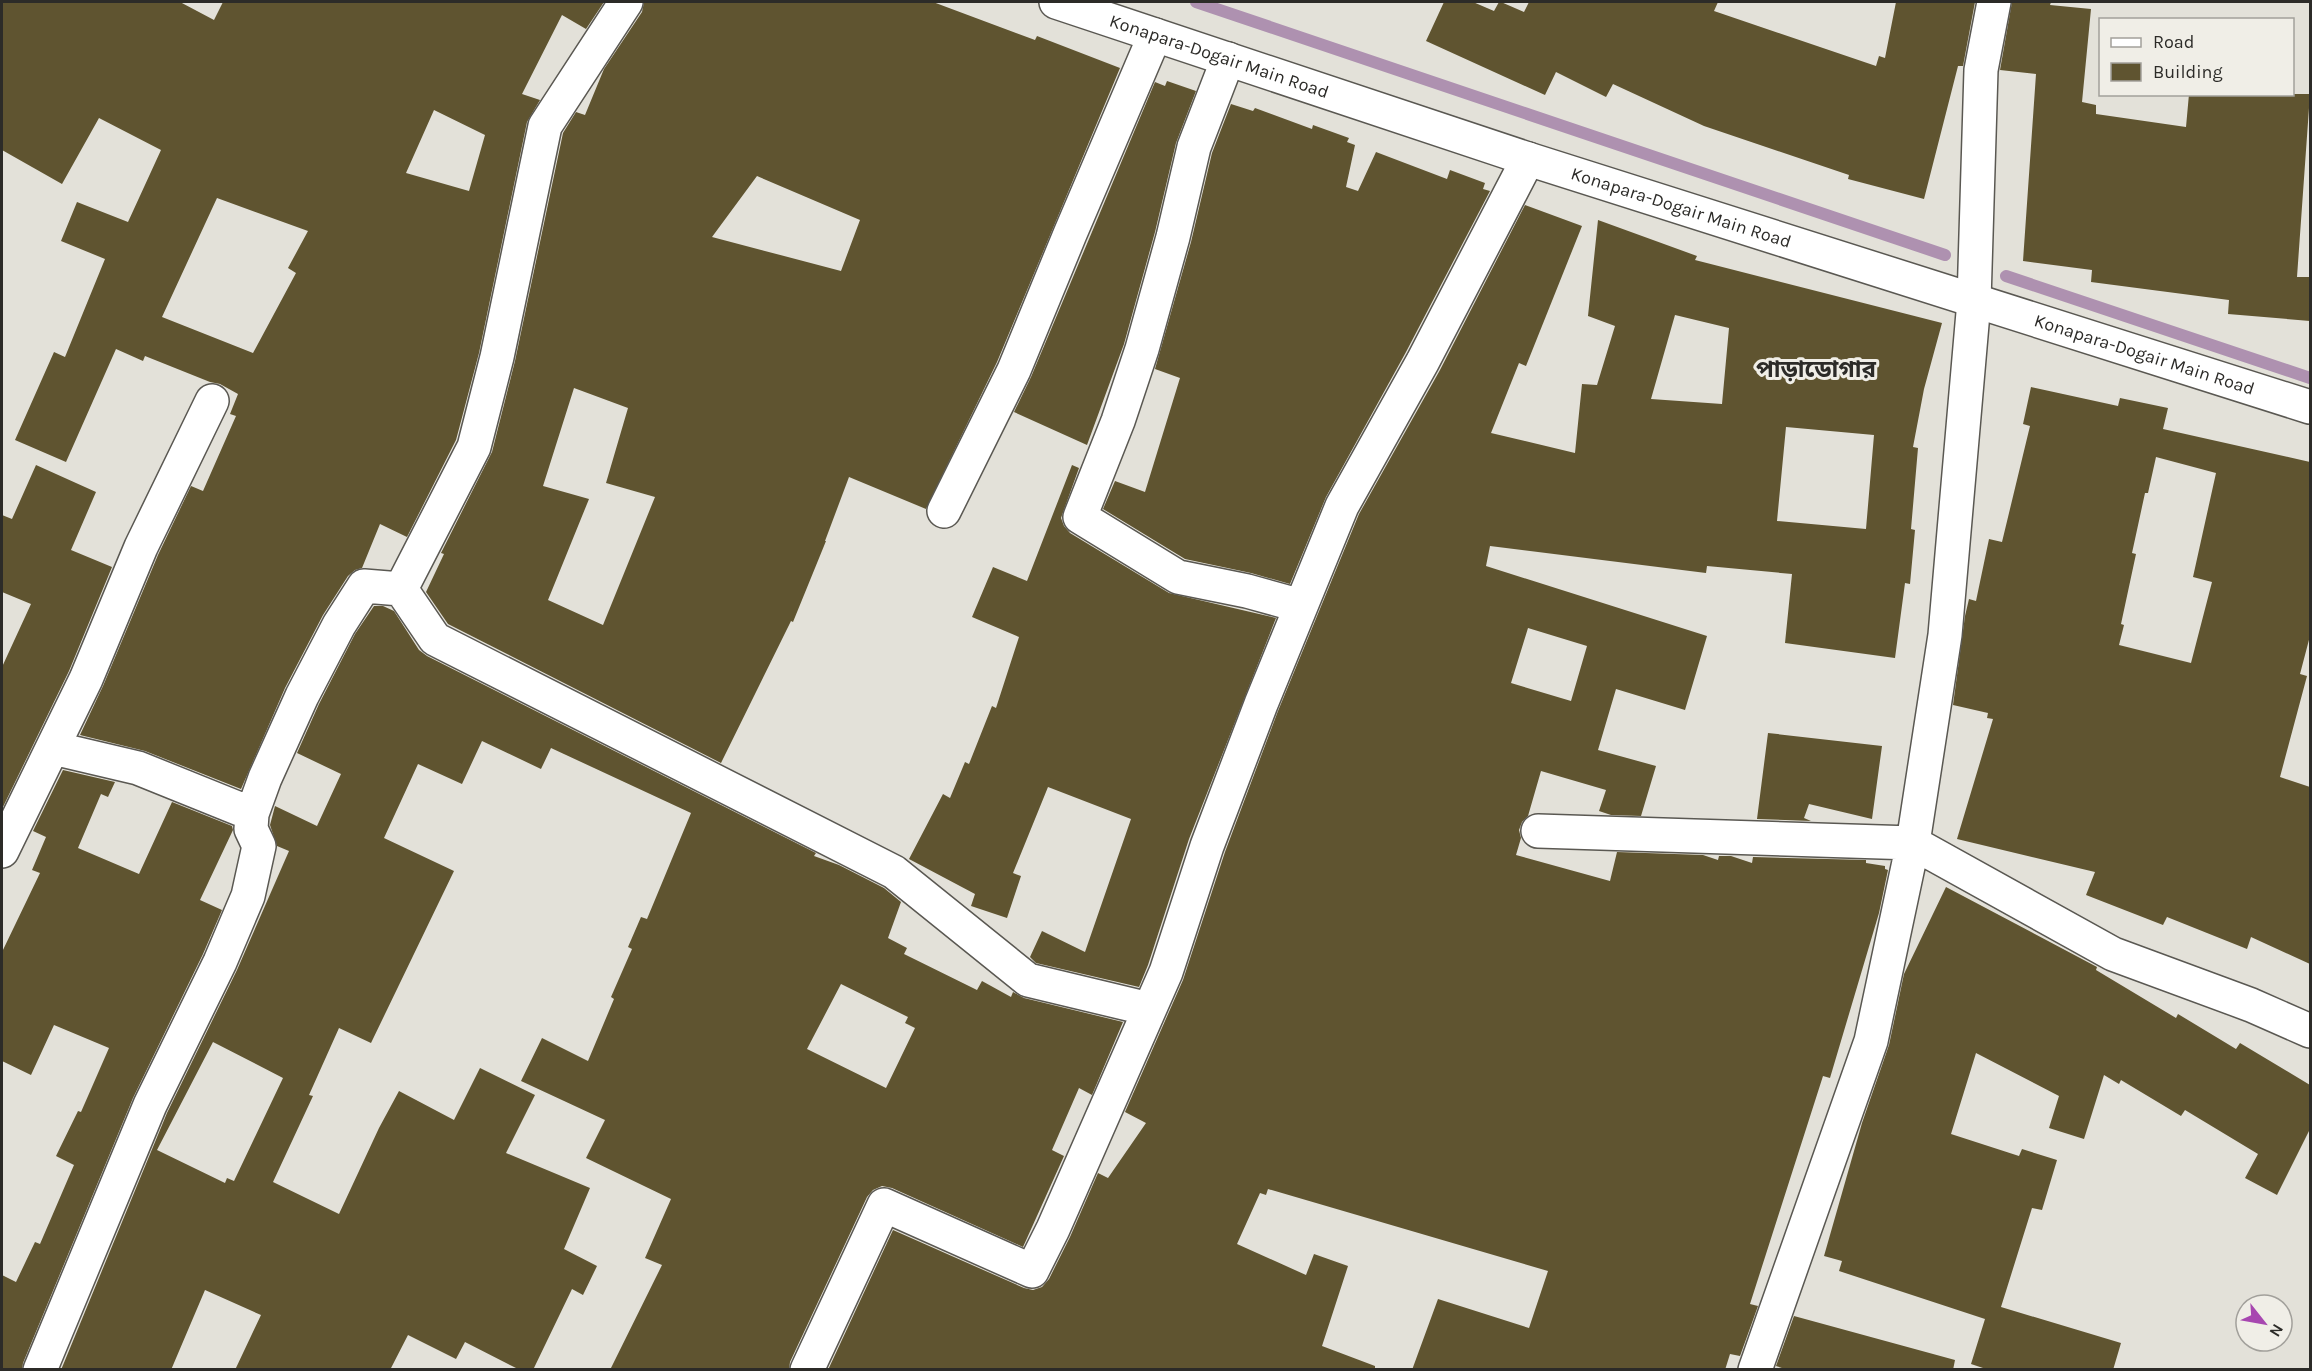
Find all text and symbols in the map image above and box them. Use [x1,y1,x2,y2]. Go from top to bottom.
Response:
street label: Konapara-Dogair Main Road [1107,10,1332,103]
legend [2099,18,2294,96]
text: Road [2153,31,2194,53]
text: Building [2153,61,2223,83]
street label: Konapara-Dogair Main Road [1568,162,1794,253]
street label: Konapara-Dogair Main Road [2031,309,2257,400]
district label: পাড়াডোগার [1756,355,1877,383]
north arrow [2234,1293,2294,1353]
text: N [2265,1321,2288,1340]

